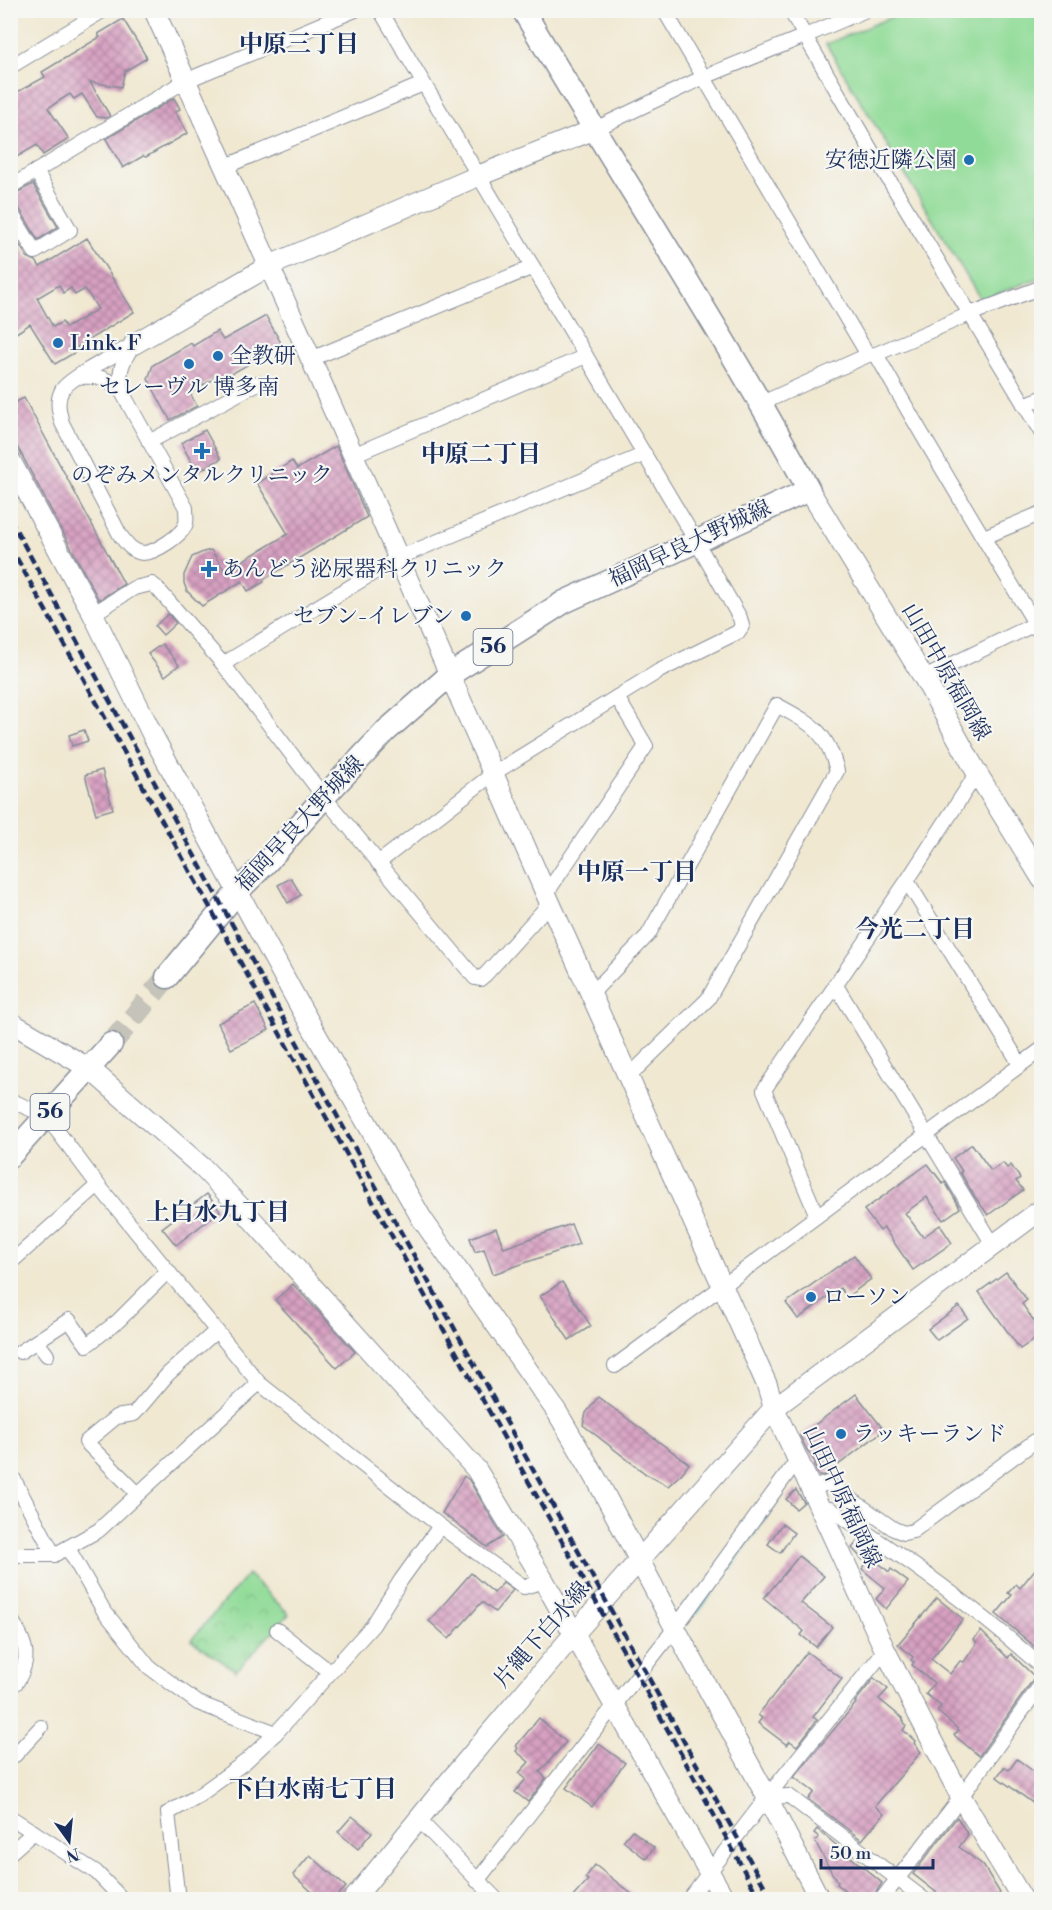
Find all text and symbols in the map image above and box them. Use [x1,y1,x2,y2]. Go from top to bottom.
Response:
district label: 中原三丁目 [239,30,359,60]
place label: 安徳近隣公園 [825,147,957,174]
marker: 安徳近隣公園 [962,153,976,167]
place label: Link. F [70,330,141,357]
marker: Link. F [51,336,65,350]
place label: 全教研 [230,343,296,370]
marker: 全教研 [211,349,225,363]
marker: セレーヴル 博多南 [182,357,196,371]
place label: セレーヴル 博多南 [99,374,279,401]
district label: 中原二丁目 [421,440,541,470]
marker: のぞみメンタルクリニック [193,442,211,460]
place label: のぞみメンタルクリニック [71,462,333,489]
street label: 福岡早良大野城線 [605,495,775,593]
place label: あんどう泌尿器科クリニック [222,556,507,583]
marker: あんどう泌尿器科クリニック [200,560,218,578]
street label: 山田中原福岡線 [896,599,996,745]
place label: セブン-イレブン [293,603,454,630]
marker: セブン-イレブン [459,609,473,623]
road number: 56 [474,629,512,665]
street label: 福岡早良大野城線 [230,750,370,898]
district label: 中原一丁目 [577,858,697,888]
district label: 今光二丁目 [855,915,975,945]
road number: 56 [31,1094,70,1130]
district label: 上白水九丁目 [146,1198,290,1228]
place label: ローソン [823,1284,910,1311]
marker: ローソン [804,1290,818,1304]
place label: ラッキーランド [853,1421,1007,1448]
street label: 山田中原福岡線 [797,1422,887,1572]
marker: ラッキーランド [834,1427,848,1441]
street label: 片縄下白水線 [489,1576,595,1694]
district label: 下白水南七丁目 [229,1775,397,1805]
north arrow [39,1811,99,1871]
scale bar [821,1832,934,1870]
text: 50 m [830,1842,872,1865]
text: N [64,1843,81,1866]

